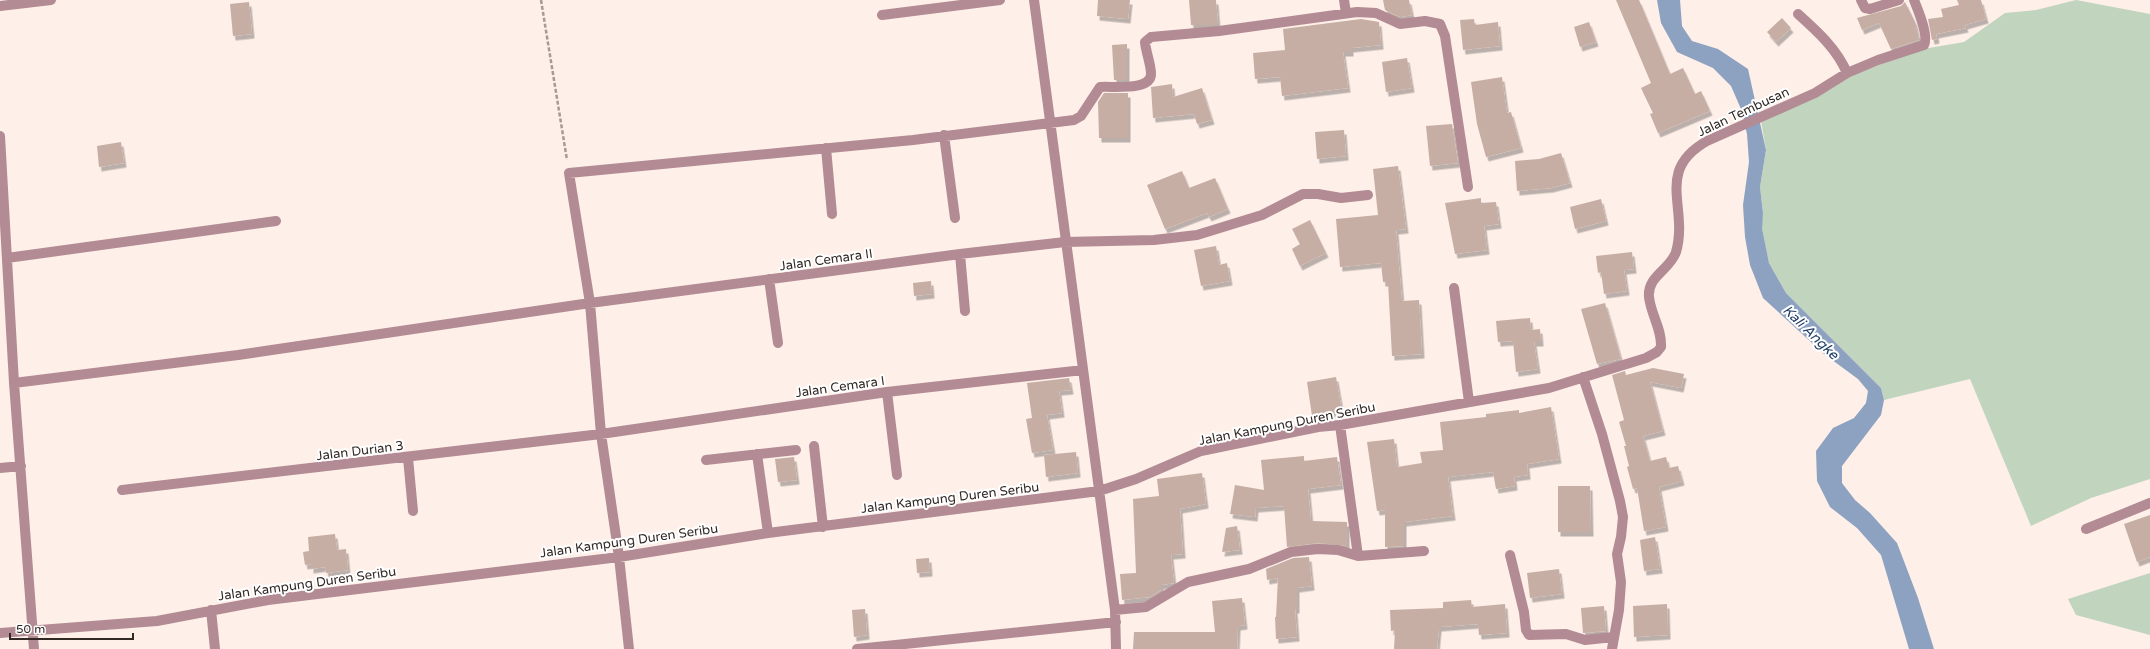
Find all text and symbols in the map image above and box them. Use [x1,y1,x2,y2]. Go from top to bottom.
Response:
street label: Jalan Tembusan [1695,84,1792,140]
street label: Jalan Cemara II [779,246,874,274]
water label: Kali Angke [1779,302,1843,364]
street label: Jalan Cemara I [794,373,886,401]
street label: Jalan Kampung Duren Seribu [1198,399,1377,449]
street label: Jalan Durian 3 [316,438,405,464]
street label: Jalan Kampung Duren Seribu [860,479,1040,517]
street label: Jalan Kampung Duren Seribu [539,521,719,561]
street label: Jalan Kampung Duren Seribu [217,564,397,604]
scale bar [10,615,133,641]
text: 50 m [16,622,45,636]

